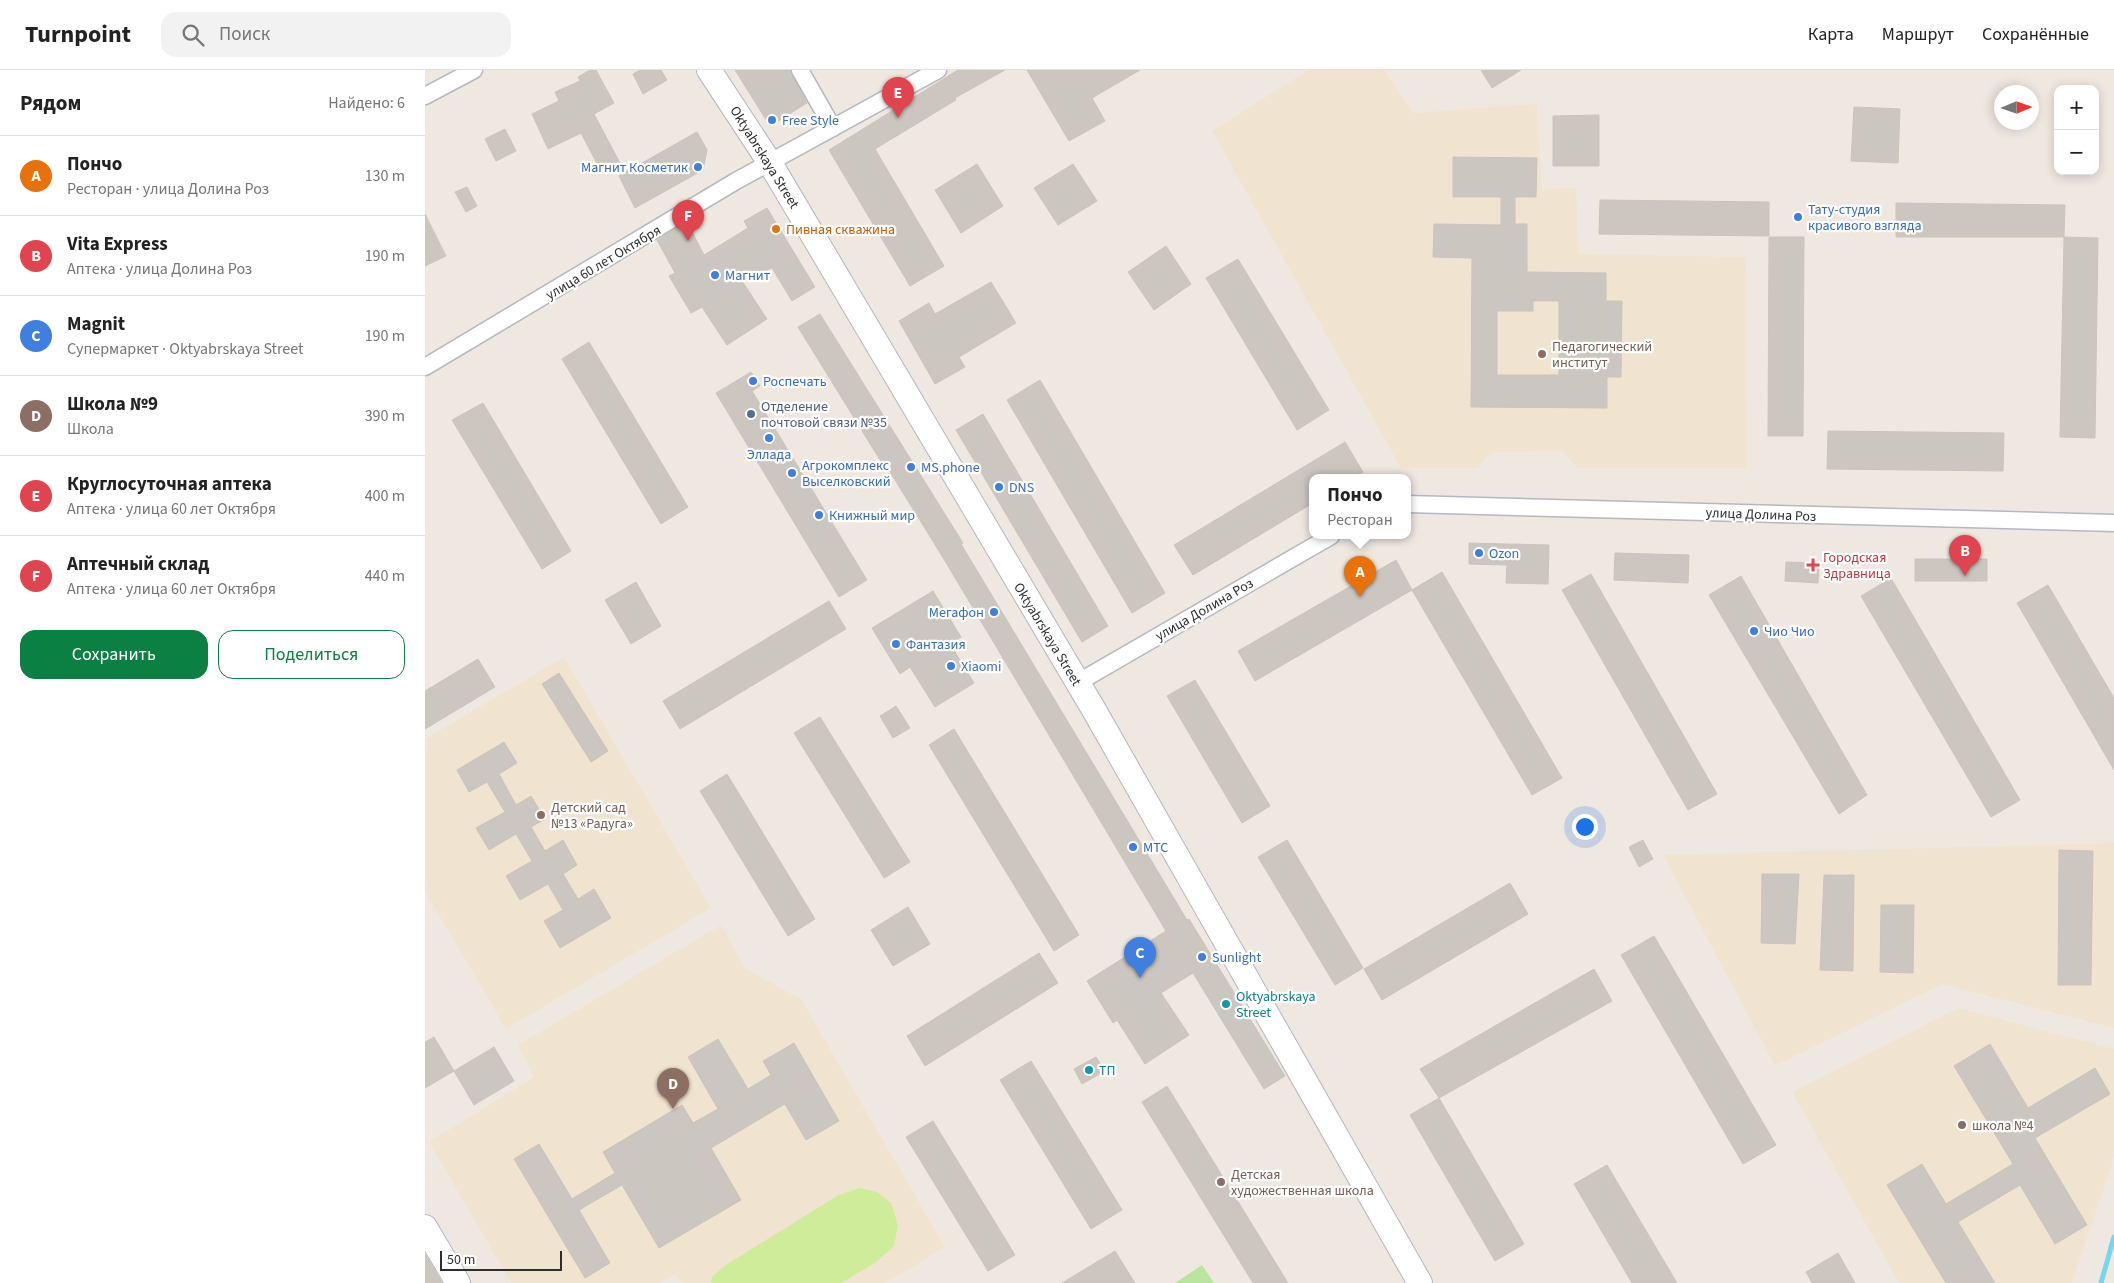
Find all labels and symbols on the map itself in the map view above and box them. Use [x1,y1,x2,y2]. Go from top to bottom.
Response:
pin: E [882,77,914,118]
north arrow [1994,85,2039,130]
street label: Oktyabrskaya Street [725,102,804,213]
place label: Free Style [782,111,839,131]
marker: Free Style [766,114,778,126]
place label: Магнит Косметик [581,158,688,178]
marker: Магнит Косметик [692,161,704,173]
pin: F [672,200,704,241]
place label: Тату-студия красивого взгляда [1808,200,1921,236]
marker: Тату-студия красивого взгляда [1792,211,1804,223]
street label: улица 60 лет Октября [542,220,665,305]
place label: Пивная скважина [786,220,895,240]
marker: Пивная скважина [770,223,782,235]
place label: Магнит [725,266,771,286]
marker: Магнит [709,269,721,281]
place label: Педагогический институт [1552,337,1652,373]
marker: Педагогический институт [1536,348,1548,360]
place label: Роспечать [763,372,827,392]
marker: Роспечать [747,375,759,387]
place label: Отделение почтовой связи №35 [761,397,887,433]
marker: Отделение почтовой связи №35 [745,408,757,420]
marker: Эллада [763,432,775,444]
place label: Эллада [747,445,791,465]
place label: Агрокомплекс Выселковский [802,456,891,492]
place label: MS.phone [921,458,980,478]
marker: MS.phone [905,461,917,473]
marker: Агрокомплекс Выселковский [786,467,798,479]
place label: DNS [1009,478,1034,498]
marker: DNS [993,481,1005,493]
street label: улица Долина Роз [1705,503,1817,527]
place label: Книжный мир [829,506,915,526]
marker: Книжный мир [813,509,825,521]
pin: B [1949,535,1981,576]
place label: Ozon [1489,544,1519,564]
marker: Ozon [1473,547,1485,559]
place label: Городская Здравница [1823,548,1891,584]
pin: A [1344,556,1376,597]
marker: Городская Здравница [1807,559,1819,571]
street label: улица Долина Роз [1152,574,1257,646]
street label: Oktyabrskaya Street [1008,579,1086,690]
place label: Мегафон [929,603,984,623]
marker: Мегафон [988,606,1000,618]
place label: Чио Чио [1764,622,1815,642]
marker: Чио Чио [1748,625,1760,637]
place label: Фантазия [906,635,966,655]
marker: Фантазия [890,638,902,650]
place label: Xiaomi [961,657,1001,677]
marker: Xiaomi [945,660,957,672]
place label: Детский сад №13 «Радуга» [551,798,633,834]
marker: Детский сад №13 «Радуга» [535,809,547,821]
your location [1572,814,1598,840]
place label: МТС [1143,838,1168,858]
marker: МТС [1127,841,1139,853]
pin: C [1124,937,1156,978]
place label: Sunlight [1212,948,1261,968]
marker: Sunlight [1196,951,1208,963]
place label: Oktyabrskaya Street [1236,987,1316,1023]
marker: Oktyabrskaya Street [1220,998,1232,1010]
place label: ТП [1099,1061,1116,1081]
marker: ТП [1083,1064,1095,1076]
pin: D [657,1068,689,1109]
place label: школа №4 [1972,1116,2034,1136]
marker: школа №4 [1956,1119,1968,1131]
place label: Детская художественная школа [1231,1165,1374,1201]
marker: Детская художественная школа [1215,1176,1227,1188]
scale bar [440,1248,563,1271]

